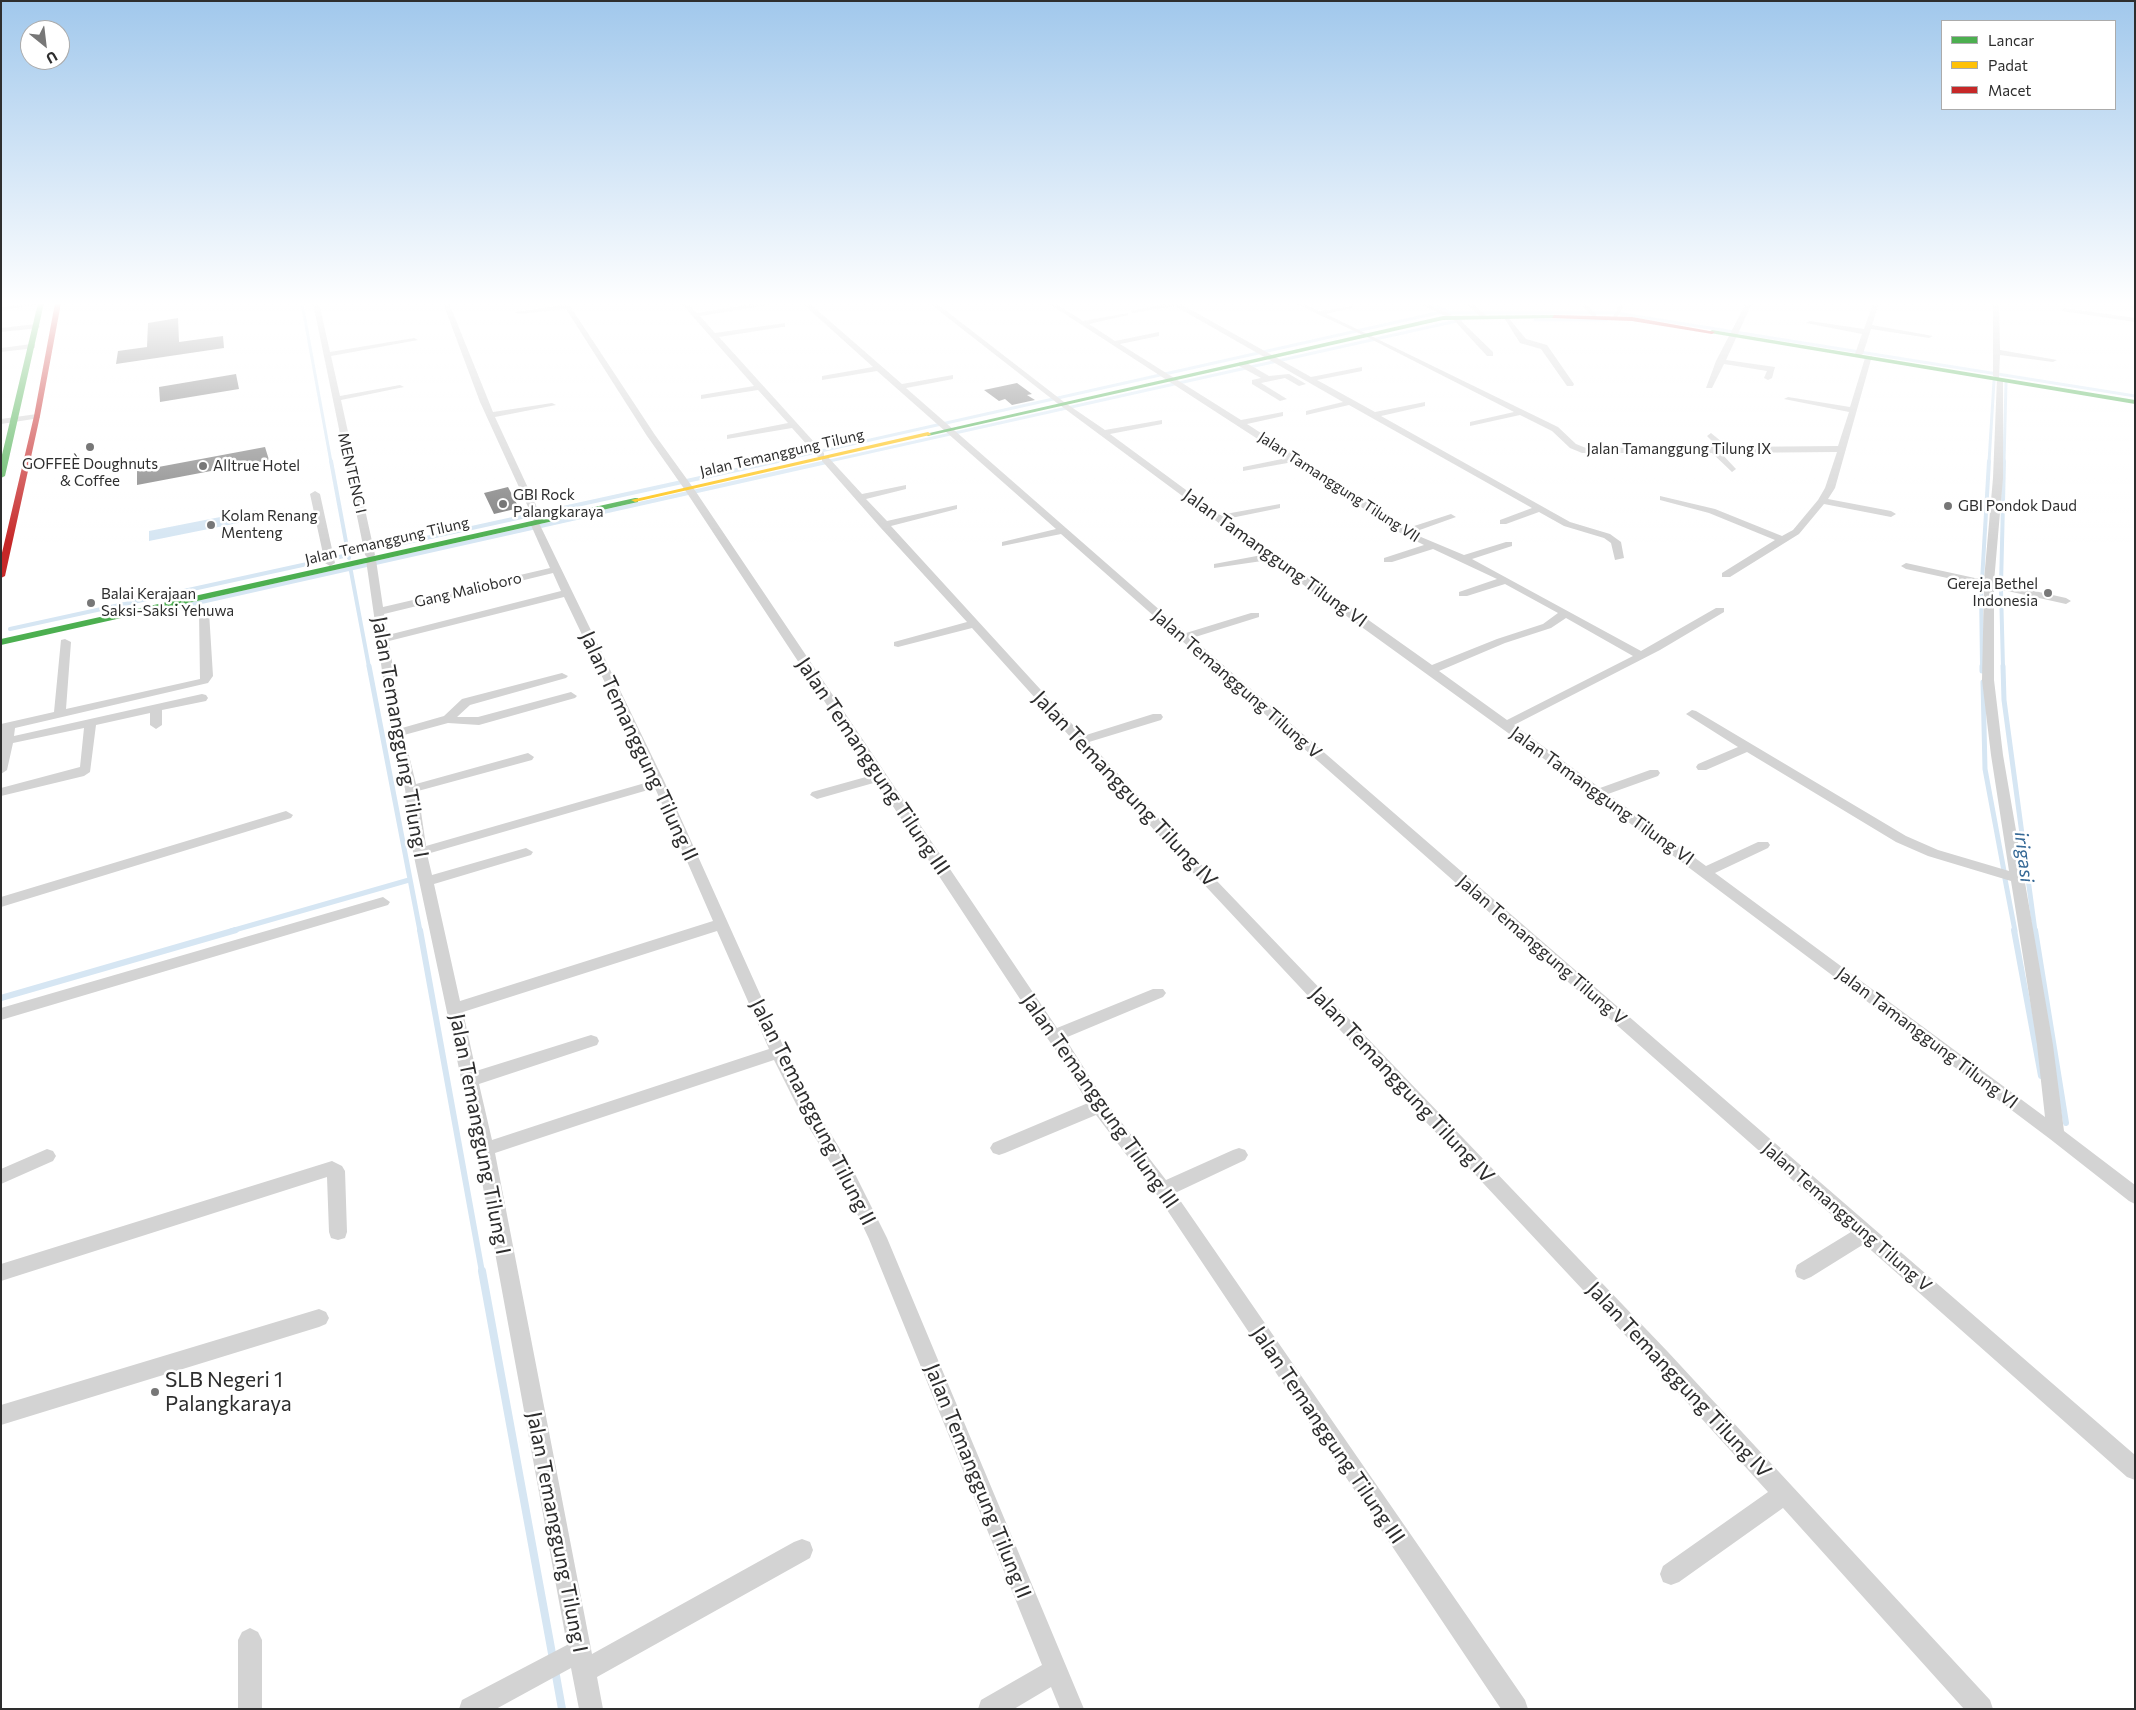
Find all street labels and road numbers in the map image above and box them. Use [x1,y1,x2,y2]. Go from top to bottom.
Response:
street label: Jalan Temanggung Tilung [698,425,866,481]
street label: Jalan Tamanggung Tilung VII [1255,428,1423,546]
street label: MENTENG I [334,431,370,515]
street label: Jalan Tamanggung Tilung IX [1587,440,1771,458]
street label: Jalan Tamanggung Tilung VI [1179,484,1371,632]
street label: Jalan Temanggung Tilung [303,513,471,569]
street label: Gang Malioboro [413,569,523,611]
street label: Jalan Temanggung Tilung V [1148,605,1326,763]
street label: Jalan Temanggung Tilung I [366,614,434,860]
street label: Jalan Temanggung Tilung II [575,627,703,865]
street label: Jalan Temanggung Tilung III [791,653,955,879]
street label: Jalan Temanggung Tilung IV [1027,686,1223,892]
street label: Jalan Tamanggung Tilung VI [1506,722,1698,870]
street label: Jalan Temanggung Tilung V [1453,871,1631,1029]
street label: Jalan Tamanggung Tilung VI [1832,963,2022,1113]
street label: Jalan Temanggung Tilung IV [1304,982,1500,1188]
street label: Jalan Temanggung Tilung III [1016,989,1184,1213]
street label: Jalan Temanggung Tilung II [745,995,881,1229]
street label: Jalan Temanggung Tilung I [444,1011,516,1257]
street label: Jalan Temanggung Tilung V [1758,1138,1936,1296]
street label: Jalan Temanggung Tilung IV [1581,1277,1777,1483]
street label: Jalan Temanggung Tilung III [1246,1322,1410,1548]
street label: Jalan Temanggung Tilung II [919,1360,1037,1602]
street label: Jalan Temanggung Tilung I [521,1409,593,1655]

